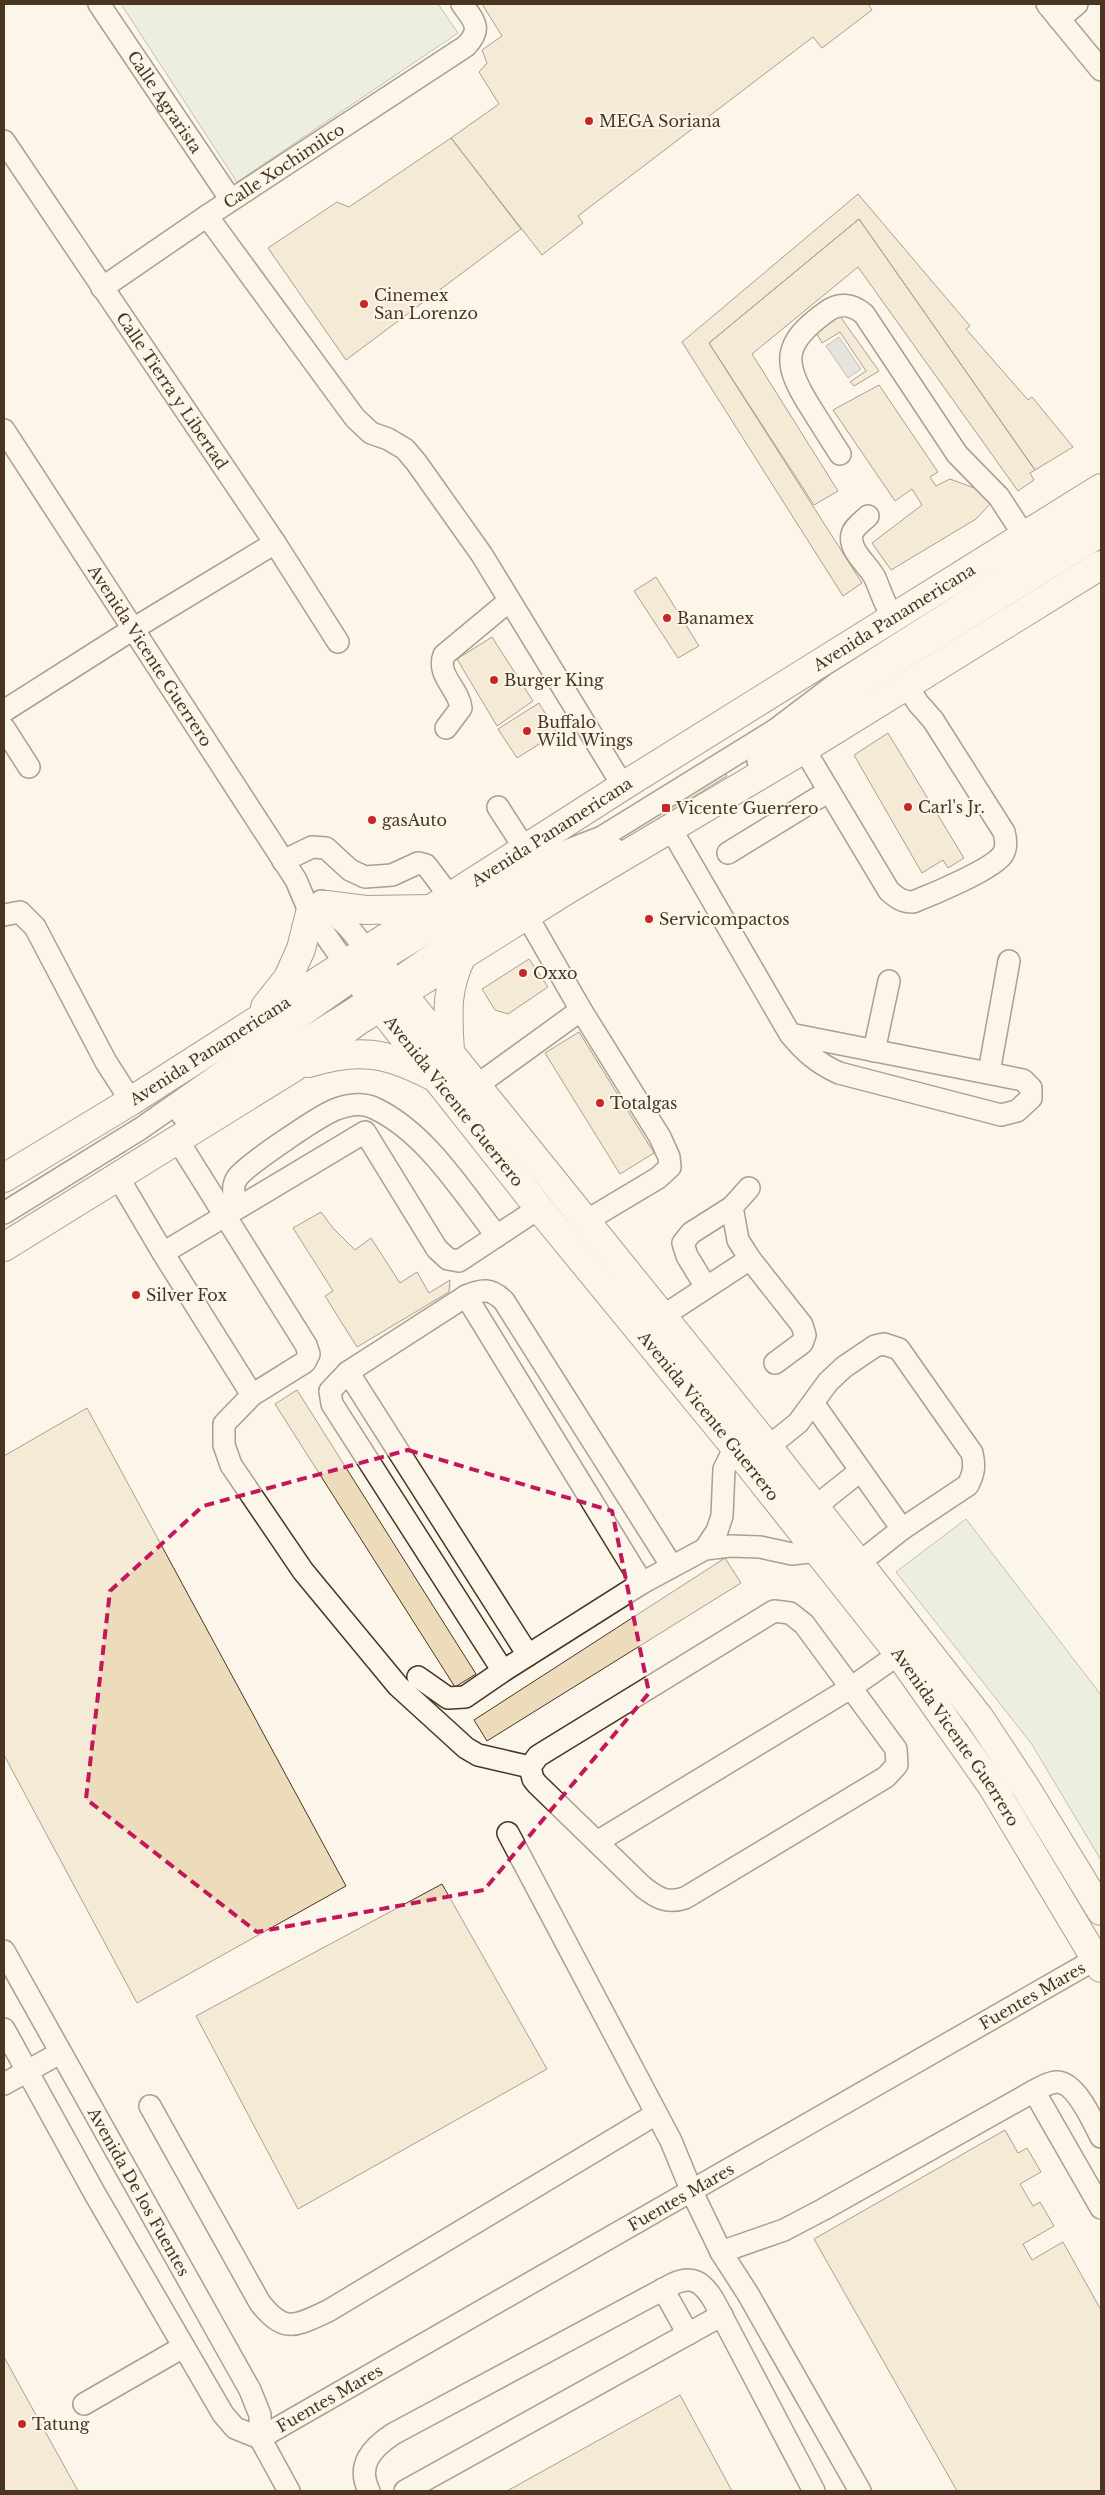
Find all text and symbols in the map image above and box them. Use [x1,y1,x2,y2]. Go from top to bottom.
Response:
street label: Calle Agrarista [123,47,207,157]
place label: MEGA Soriana [599,111,721,131]
marker: MEGA Soriana [583,115,595,127]
street label: Calle Xochimilco [219,119,348,213]
place label: Cinemex San Lorenzo [374,285,478,323]
marker: Cinemex San Lorenzo [358,298,370,310]
street label: Calle Tierra y Libertad [112,308,232,473]
street label: Avenida Panamericana [808,559,979,676]
street label: Avenida Vicente Guerrero [84,560,217,750]
place label: Banamex [677,608,754,628]
marker: Banamex [661,612,673,624]
place label: Burger King [504,670,604,690]
marker: Burger King [488,674,500,686]
place label: Buffalo Wild Wings [536,712,633,750]
marker: Buffalo Wild Wings [521,725,533,737]
street label: Avenida Panamericana [467,773,636,891]
place label: Carl's Jr. [918,797,985,817]
place label: Vicente Guerrero [675,798,818,818]
marker: Carl's Jr. [902,801,914,813]
marker: Vicente Guerrero [660,802,672,814]
place label: gasAuto [382,810,447,830]
marker: gasAuto [366,814,378,826]
place label: Servicompactos [659,909,790,929]
marker: Servicompactos [643,913,655,925]
place label: Oxxo [533,963,577,983]
marker: Oxxo [517,967,529,979]
street label: Avenida Panamericana [125,992,294,1110]
street label: Avenida Vicente Guerrero [380,1011,528,1190]
place label: Totalgas [610,1093,677,1113]
marker: Totalgas [594,1097,606,1109]
place label: Silver Fox [146,1285,227,1305]
marker: Silver Fox [130,1289,142,1301]
street label: Avenida Vicente Guerrero [634,1326,784,1505]
street label: Avenida Vicente Guerrero [887,1642,1024,1830]
street label: Fuentes Mares [976,1957,1089,2034]
street label: Avenida De los Fuentes [83,2103,194,2280]
street label: Fuentes Mares [624,2159,737,2235]
street label: Fuentes Mares [273,2360,386,2436]
place label: Tatung [32,2414,90,2434]
marker: Tatung [16,2418,28,2430]

